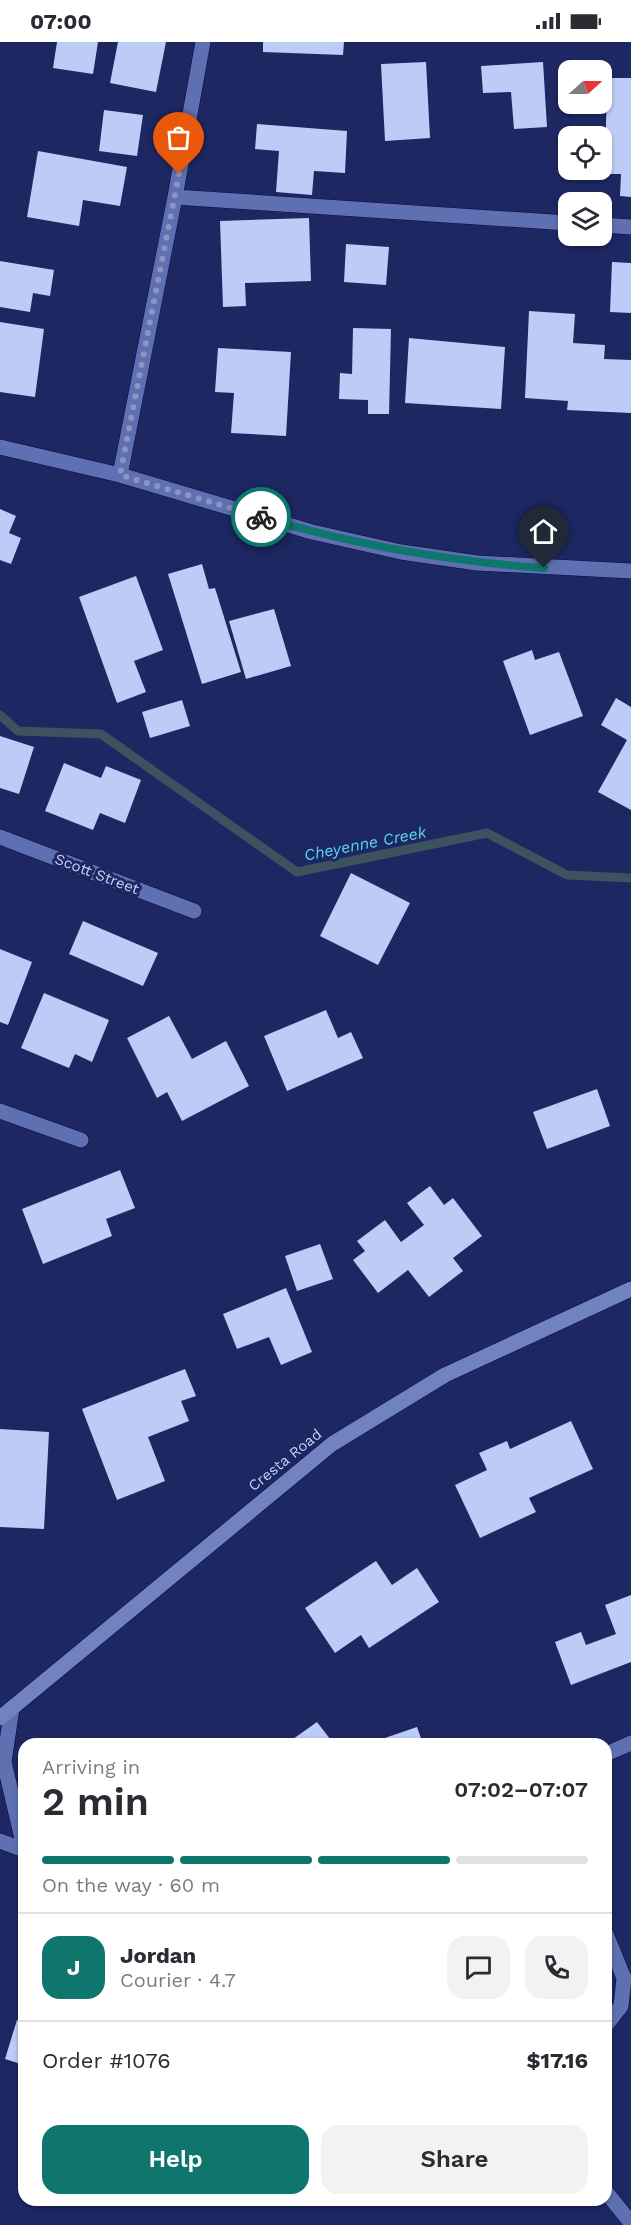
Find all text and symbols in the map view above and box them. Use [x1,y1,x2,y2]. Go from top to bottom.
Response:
text: 07:00 [30,9,92,34]
north arrow [558,60,612,114]
map controls [558,60,612,246]
pin [153,112,204,174]
icon: bag [162,121,195,154]
button: locate [558,126,612,180]
button: layers [558,192,612,246]
courier [231,487,291,547]
icon: bike [245,501,278,534]
pin [518,506,569,568]
icon: home [527,515,560,548]
water label: Cheyenne Creek [302,822,429,865]
street label: Scott Street [52,850,142,899]
street label: Cresta Road [245,1425,325,1495]
text: Arriving in [42,1755,140,1779]
text: 07:02–07:07 [454,1777,588,1802]
text: 2 min [42,1779,149,1824]
text: On the way · 60 m [42,1873,220,1897]
button: chat [447,1936,510,1999]
button: phone [525,1936,588,1999]
text: Jordan [120,1943,196,1968]
text: J [67,1955,80,1980]
text: Courier · 4.7 [120,1968,236,1992]
text: Order #1076 [42,2048,171,2073]
text: $17.16 [526,2048,588,2073]
button: Help [42,2125,309,2194]
button: Share [321,2125,588,2194]

